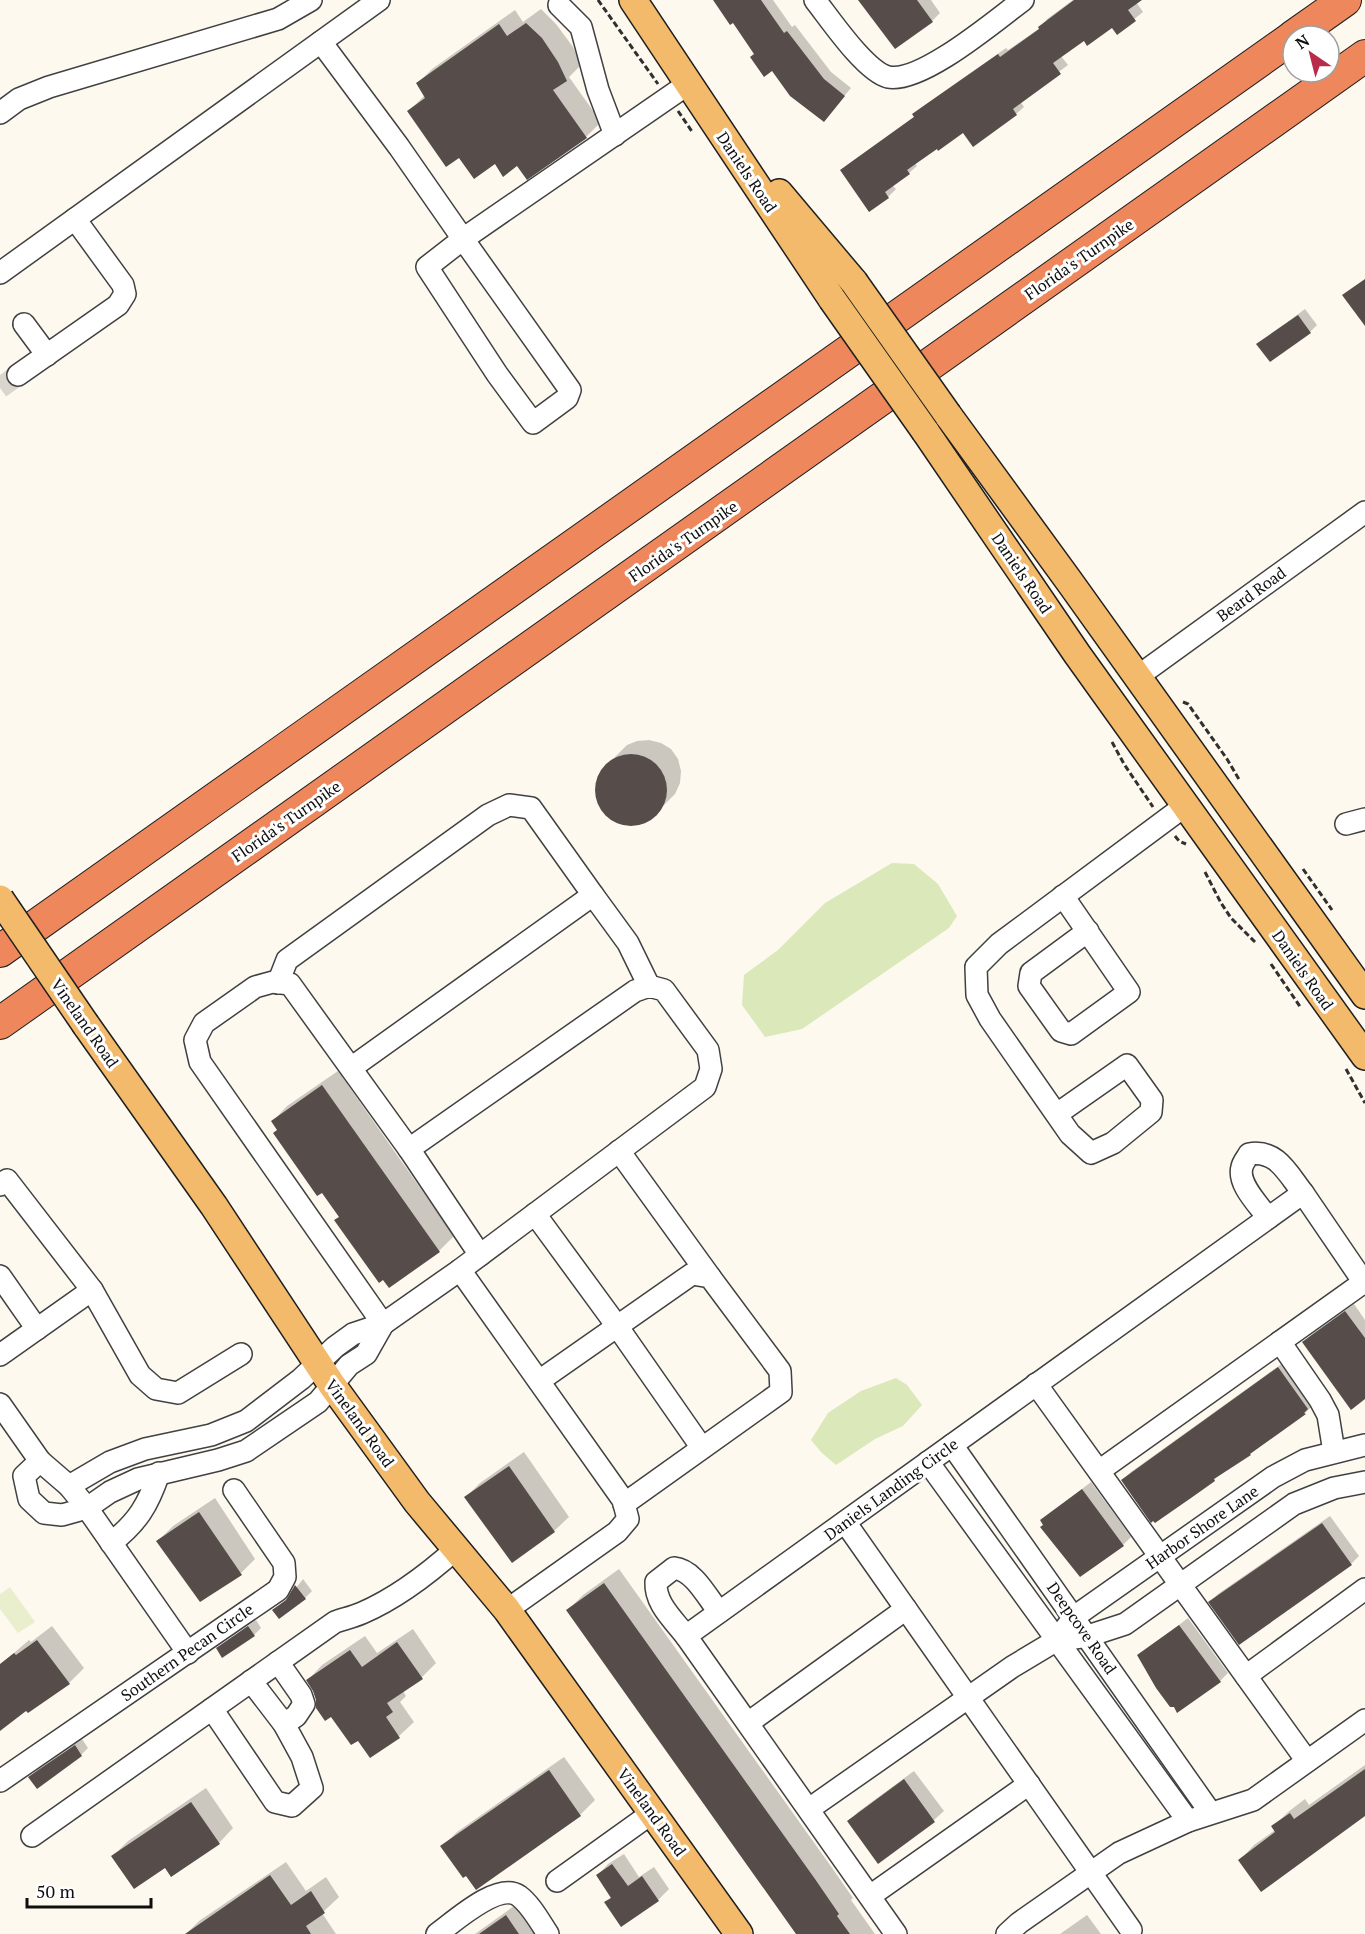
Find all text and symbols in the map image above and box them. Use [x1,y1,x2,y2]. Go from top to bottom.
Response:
north arrow [1281,24,1341,84]
text: N [1291,29,1314,54]
street label: Daniels Road [712,127,782,217]
street label: Florida's Turnpike [1020,213,1138,305]
street label: Florida's Turnpike [624,495,742,587]
street label: Daniels Road [987,528,1057,618]
street label: Beard Road [1212,561,1290,627]
street label: Florida's Turnpike [227,775,345,867]
street label: Daniels Road [1267,926,1339,1015]
street label: Vineland Road [46,974,124,1072]
street label: Vineland Road [320,1374,400,1472]
street label: Daniels Landing Circle [819,1433,963,1545]
street label: Harbor Shore Lane [1141,1480,1263,1574]
street label: Deepcove Road [1042,1578,1122,1679]
street label: Southern Pecan Circle [116,1598,258,1706]
street label: Vineland Road [612,1763,692,1861]
scale bar [27,1871,152,1909]
text: 50 m [36,1879,76,1903]

